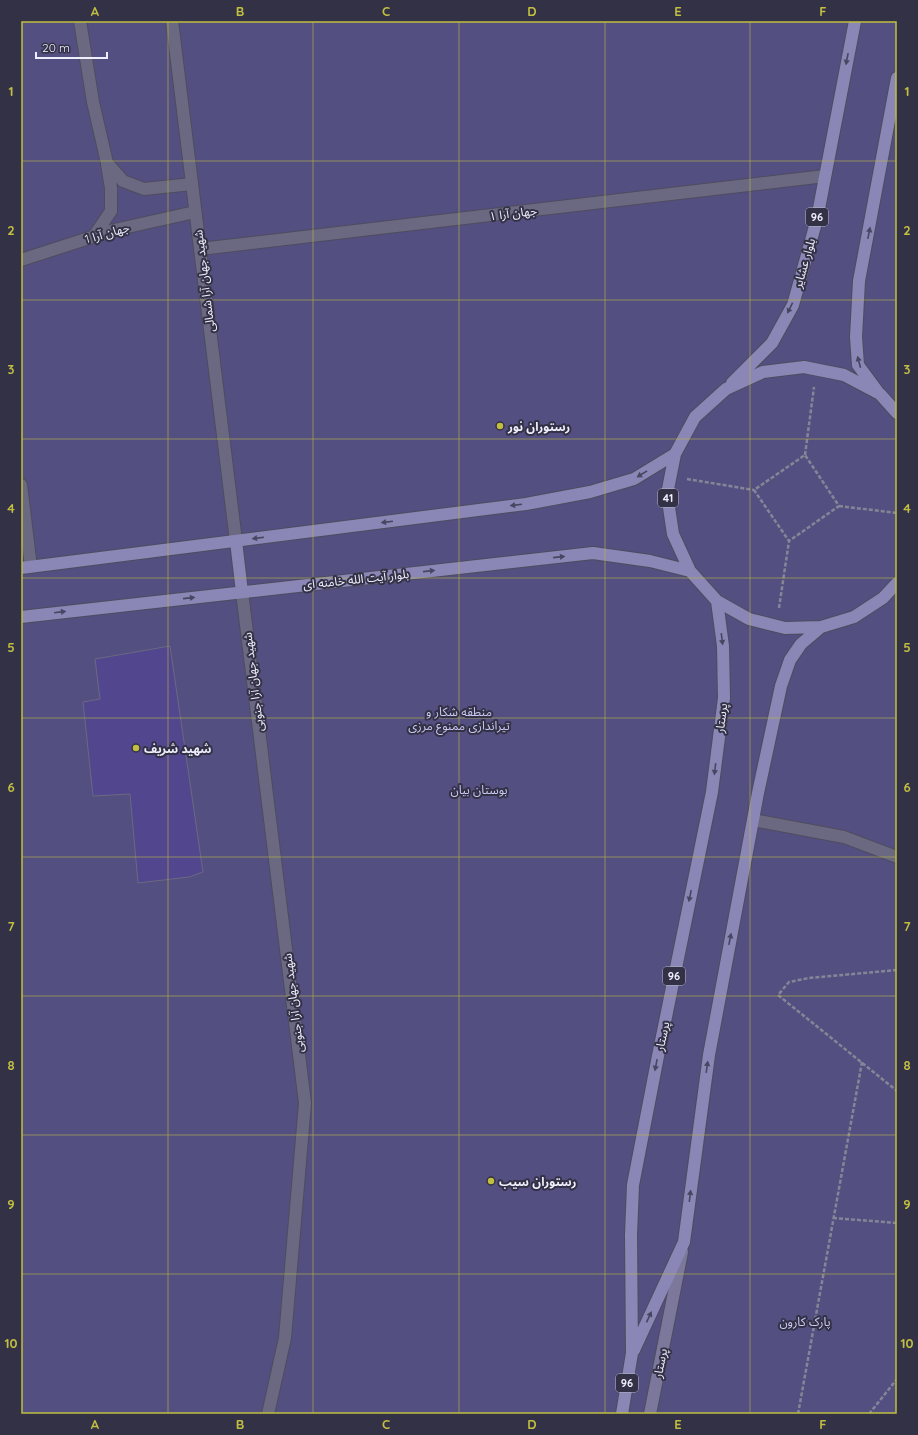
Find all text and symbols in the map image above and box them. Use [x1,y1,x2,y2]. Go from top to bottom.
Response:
text: A [91,3,100,19]
text: B [236,3,244,19]
text: C [382,3,390,19]
text: D [527,3,537,19]
text: E [674,3,682,19]
text: F [819,3,827,19]
scale bar [36,34,107,60]
text: 20 m [42,40,70,55]
one-way arrow [844,53,850,65]
text: 1 [8,83,14,99]
text: 1 [904,83,910,99]
street label: جهان آرا ۱ [488,203,538,223]
road number: 96 [806,208,828,226]
street label: جهان آرا 1 [83,219,131,247]
text: 2 [7,222,15,238]
text: 2 [903,222,911,238]
one-way arrow [866,227,872,240]
street label: شهید جهان آرا شمالی [190,229,218,333]
street label: بلوار عشایر [789,236,818,291]
one-way arrow [787,303,794,314]
one-way arrow [856,355,862,367]
text: 3 [8,361,15,377]
text: 3 [904,361,911,377]
place label: رستوران نور [507,419,570,434]
marker: رستوران نور [495,421,505,431]
one-way arrow [636,471,648,478]
road number: 41 [658,489,678,507]
text: 4 [7,500,15,516]
text: 4 [903,500,911,516]
one-way arrow [510,502,522,508]
one-way arrow [381,519,393,525]
one-way arrow [252,535,264,541]
one-way arrow [553,554,565,560]
street label: بلوار آیت الله خامنه ای [302,566,410,592]
one-way arrow [423,568,436,574]
one-way arrow [183,594,195,601]
one-way arrow [54,609,66,615]
street label: شهید جهان آرا جنوبی [239,632,267,732]
one-way arrow [719,633,725,645]
text: 5 [7,639,15,655]
text: 5 [903,639,911,655]
street label: پرستار [712,702,731,735]
park label: منطقه شکار و تیراندازی ممنوع مرزی [408,704,510,735]
place label: شهید شریف [144,741,212,756]
marker: شهید شریف [131,743,141,753]
one-way arrow [712,763,718,775]
text: 6 [7,779,15,795]
text: 6 [903,779,911,795]
park label: بوستان بیان [450,782,508,797]
one-way arrow [687,890,693,903]
text: 7 [7,918,15,934]
text: 7 [903,918,911,934]
one-way arrow [728,933,734,945]
street label: شهید جهان آرا جنوبی [279,953,307,1053]
road number: 96 [663,967,685,985]
street label: پرستار [651,1020,674,1053]
text: 8 [7,1057,15,1073]
text: 8 [903,1057,911,1073]
one-way arrow [653,1059,659,1071]
one-way arrow [704,1061,710,1073]
place label: رستوران سیب [499,1174,576,1189]
marker: رستوران سیب [486,1176,496,1186]
one-way arrow [687,1190,693,1202]
text: 9 [7,1196,15,1212]
text: 9 [903,1196,911,1212]
one-way arrow [646,1312,652,1323]
park label: پارک کارون [779,1314,831,1330]
text: 10 [4,1335,18,1351]
text: 10 [900,1335,914,1351]
street label: پرستار [650,1347,671,1380]
road number: 96 [616,1374,638,1392]
text: A [91,1416,100,1432]
text: B [236,1416,244,1432]
text: C [382,1416,390,1432]
text: D [527,1416,537,1432]
text: E [674,1416,682,1432]
text: F [819,1416,827,1432]

